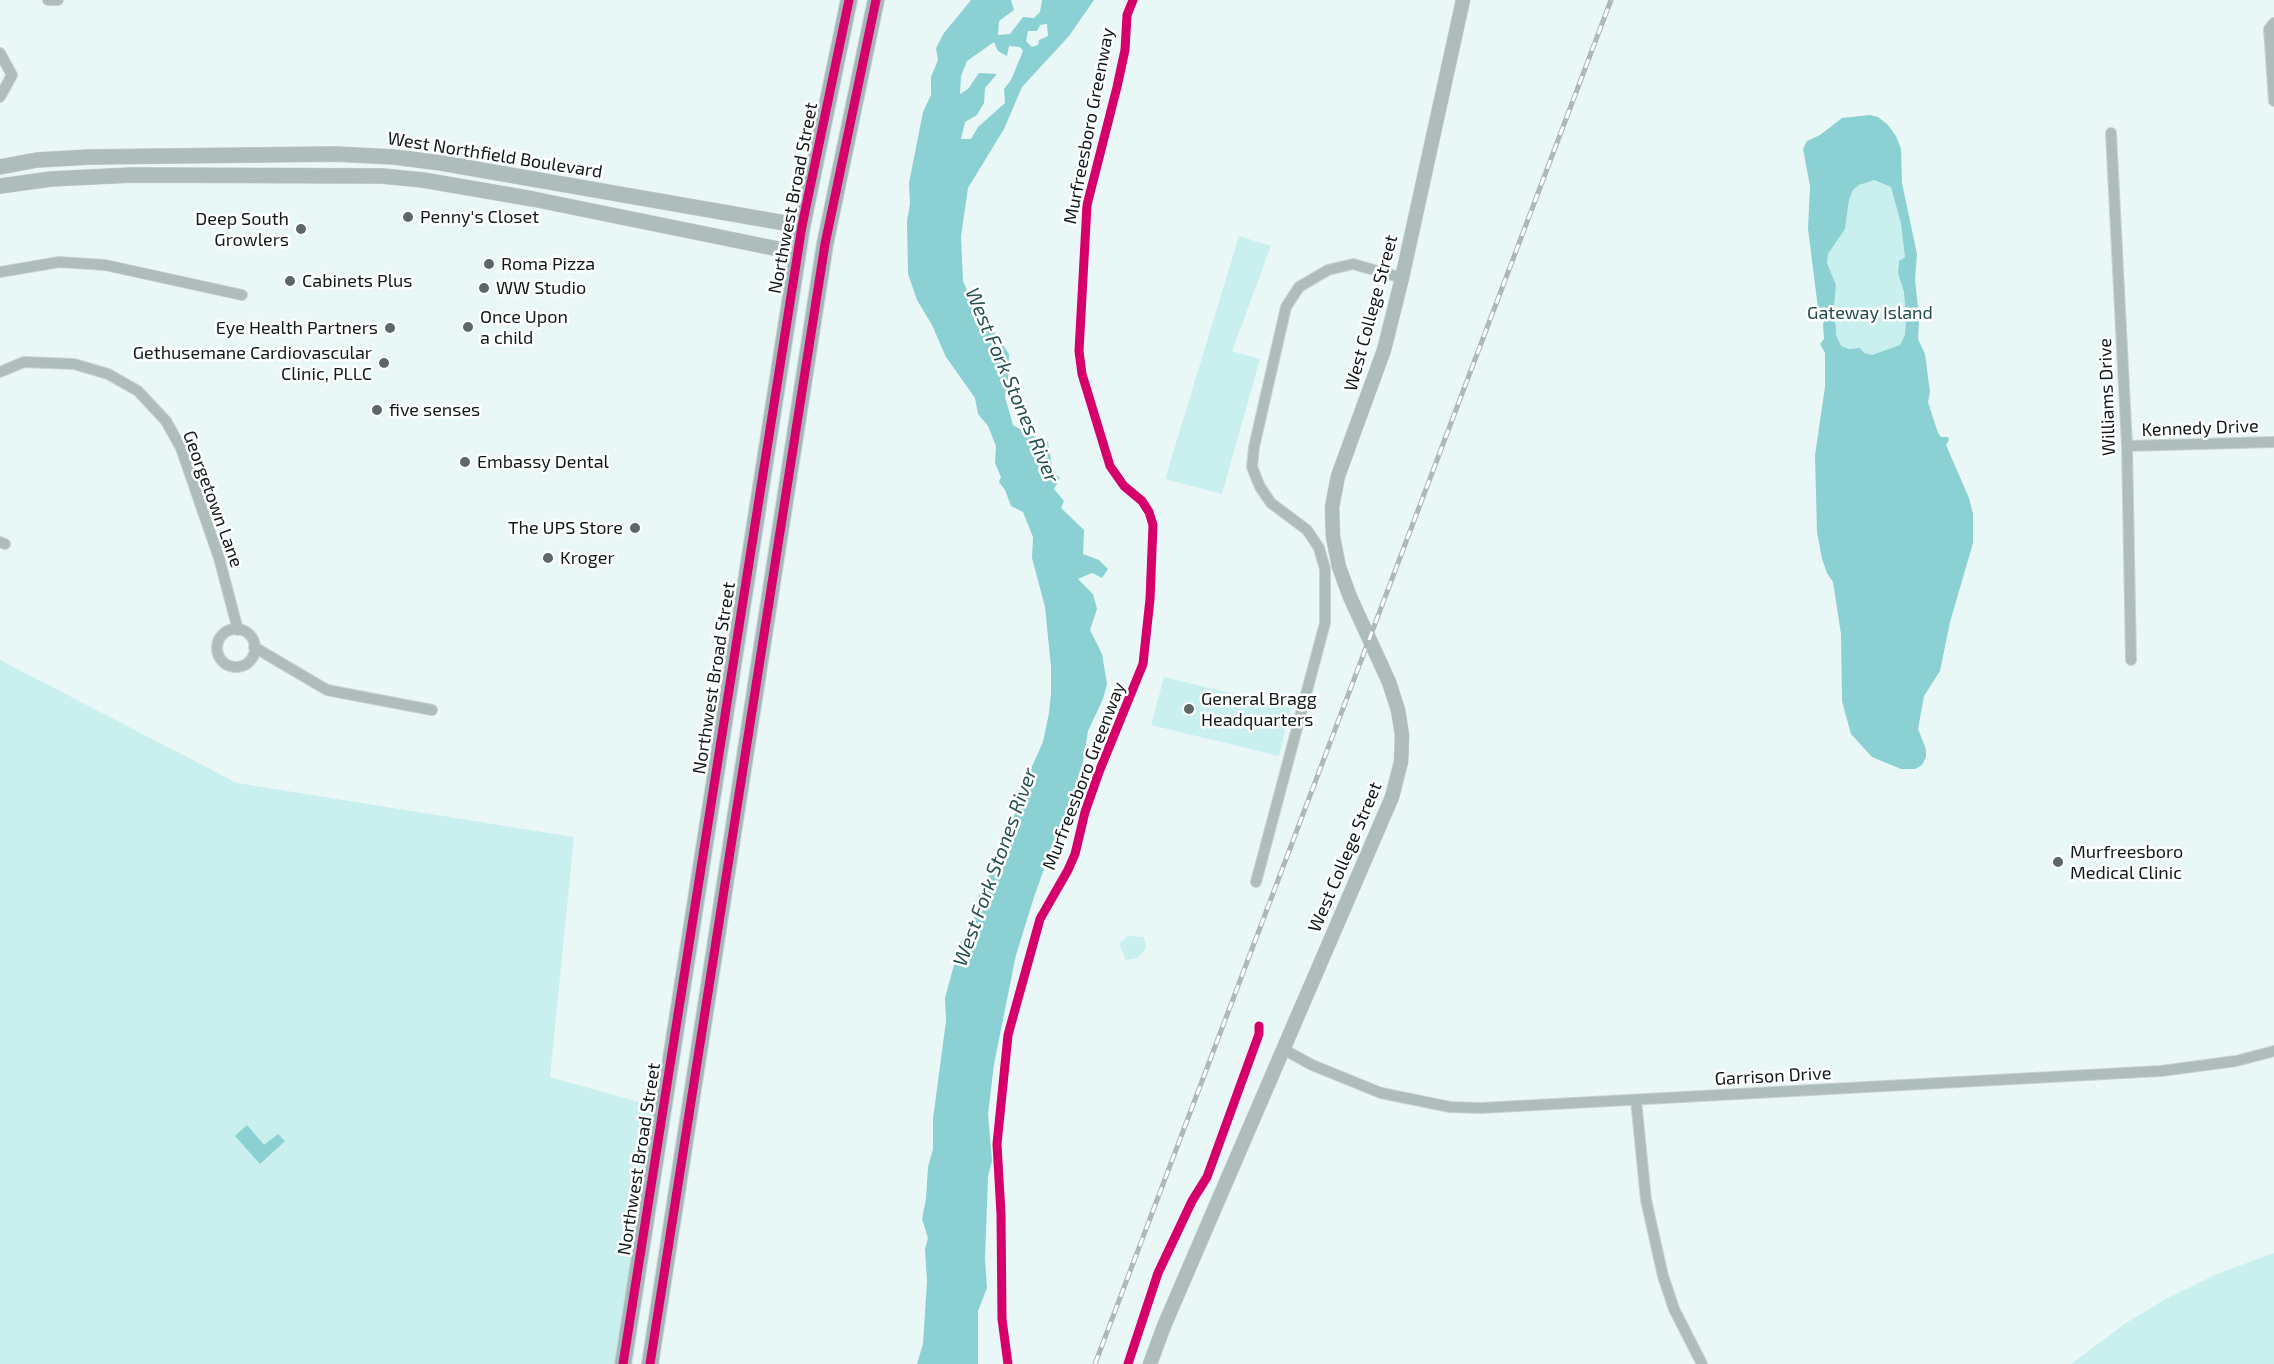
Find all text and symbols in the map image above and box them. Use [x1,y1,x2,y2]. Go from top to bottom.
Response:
street label: Murfreesboro Greenway [1059,26,1119,226]
street label: Northwest Broad Street [764,100,822,296]
street label: West Northfield Boulevard [386,127,604,183]
place label: Penny's Closet [420,206,539,228]
place label: Deep South Growlers [195,208,289,250]
marker: Penny's Closet [401,210,415,224]
marker: Deep South Growlers [294,222,308,236]
street label: West College Street [1340,232,1402,394]
place label: Roma Pizza [501,253,595,275]
marker: Roma Pizza [482,257,496,271]
place label: Cabinets Plus [302,270,412,292]
marker: Cabinets Plus [283,274,297,288]
place label: WW Studio [496,277,586,299]
marker: WW Studio [477,281,491,295]
water label: West Fork Stones River [960,284,1064,486]
park label: Gateway Island [1807,302,1933,324]
place label: Once Upon a child [480,306,568,348]
place label: Eye Health Partners [216,317,378,339]
marker: Once Upon a child [461,320,475,334]
marker: Eye Health Partners [383,321,397,335]
street label: Williams Drive [2094,338,2120,456]
place label: Gethusemane Cardiovascular Clinic, PLLC [133,342,372,385]
marker: Gethusemane Cardiovascular Clinic, PLLC [377,356,391,370]
place label: five senses [389,399,480,421]
marker: five senses [370,403,384,417]
street label: Kennedy Drive [2141,415,2259,441]
street label: Georgetown Lane [178,428,248,570]
place label: Embassy Dental [477,451,609,473]
marker: Embassy Dental [458,455,472,469]
place label: The UPS Store [508,517,623,539]
marker: The UPS Store [628,521,642,535]
place label: Kroger [560,547,615,569]
marker: Kroger [541,551,555,565]
street label: Northwest Broad Street [688,580,740,776]
street label: Murfreesboro Greenway [1038,679,1130,873]
place label: General Bragg Headquarters [1201,688,1317,730]
marker: General Bragg Headquarters [1182,702,1196,716]
water label: West Fork Stones River [948,765,1042,969]
street label: West College Street [1304,779,1386,935]
place label: Murfreesboro Medical Clinic [2070,841,2183,884]
marker: Murfreesboro Medical Clinic [2051,855,2065,869]
street label: Northwest Broad Street [613,1061,665,1257]
street label: Garrison Drive [1714,1062,1832,1090]

